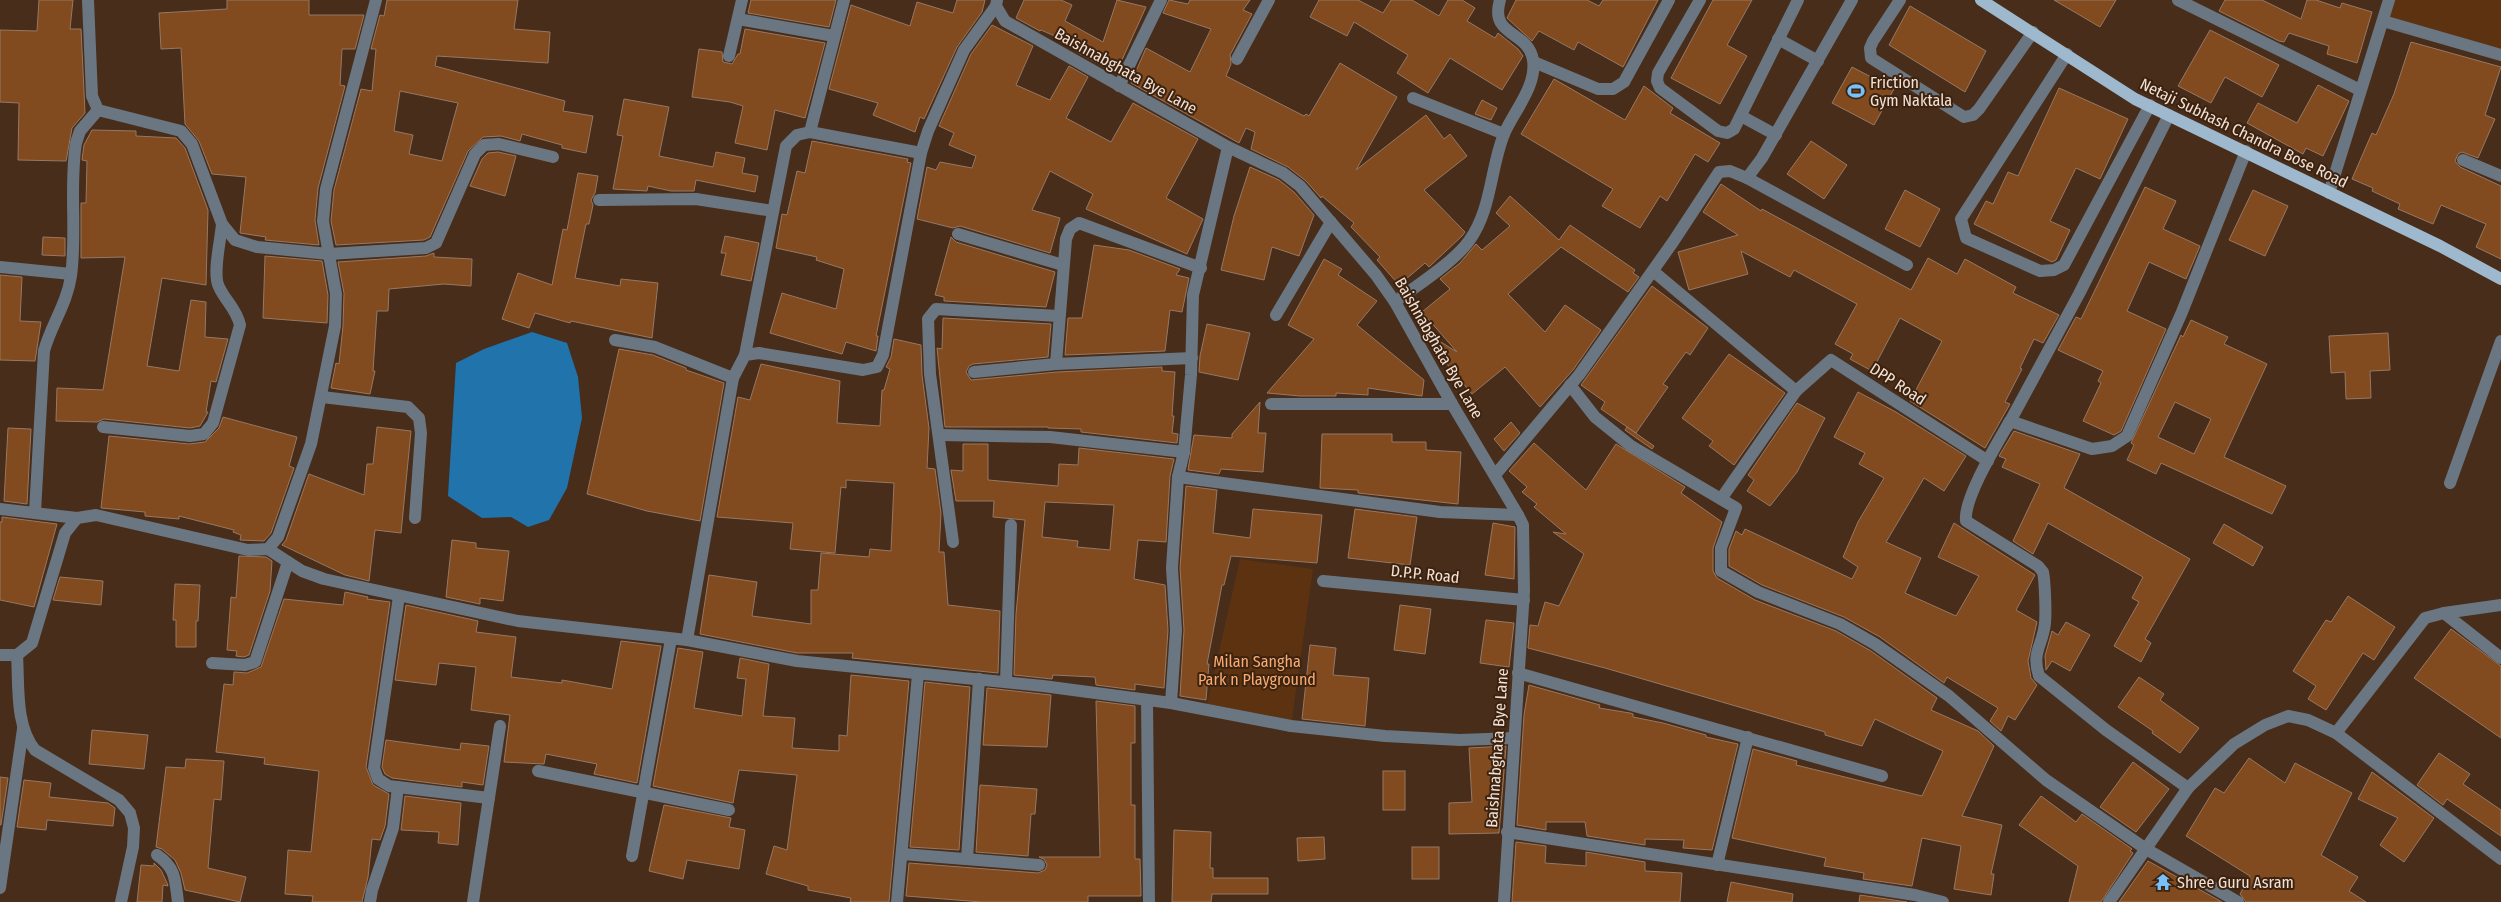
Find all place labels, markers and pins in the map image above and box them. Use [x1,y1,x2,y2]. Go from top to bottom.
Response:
place label: Friction Gym Naktala [1870,73,1952,110]
sports icon: Friction Gym Naktala [1846,81,1866,101]
temple icon: Shree Guru Asram [2153,872,2173,892]
place label: Shree Guru Asram [2177,873,2294,892]

